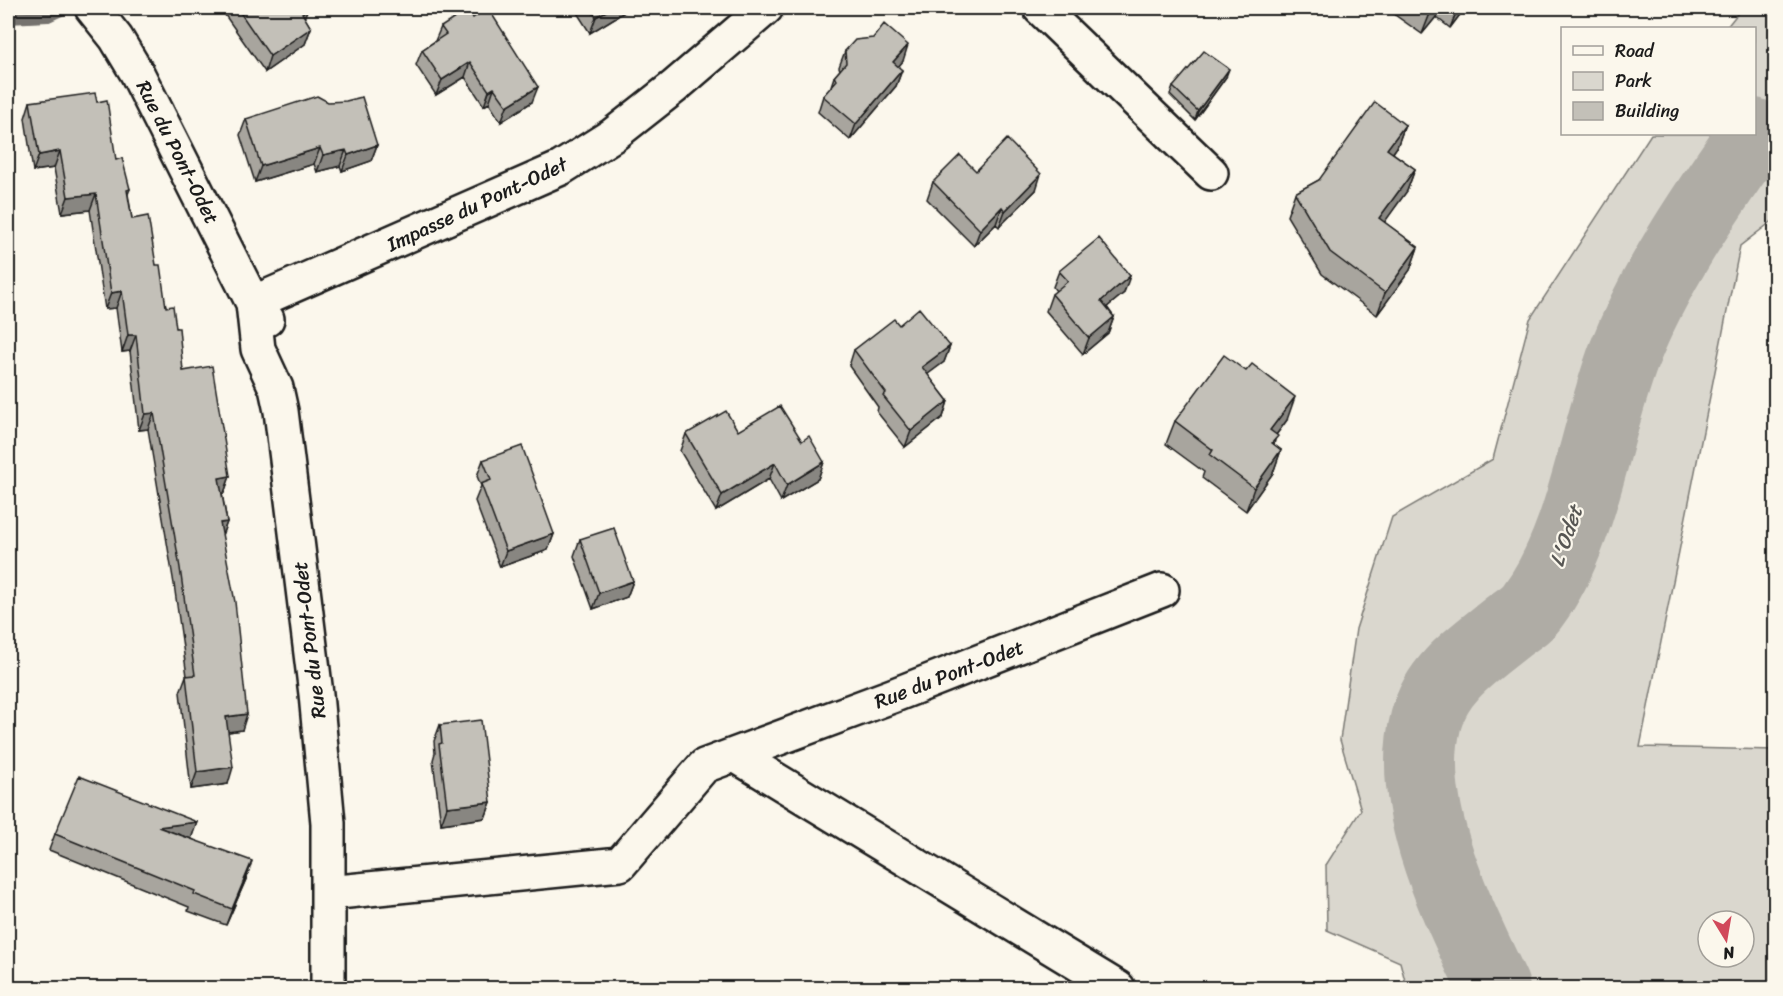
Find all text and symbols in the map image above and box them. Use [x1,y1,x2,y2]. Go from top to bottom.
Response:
legend [1561,27,1756,135]
text: Road [1615,35,1655,67]
text: Park [1615,65,1652,97]
street label: Rue du Pont-Odet [126,74,229,231]
text: Building [1615,95,1679,127]
street label: Impasse du Pont-Odet [380,147,574,262]
water label: L'Odet [1538,498,1595,572]
street label: Rue du Pont-Odet [282,559,336,720]
street label: Rue du Pont-Odet [869,630,1029,719]
north arrow [1696,909,1756,969]
text: N [1720,938,1738,969]

